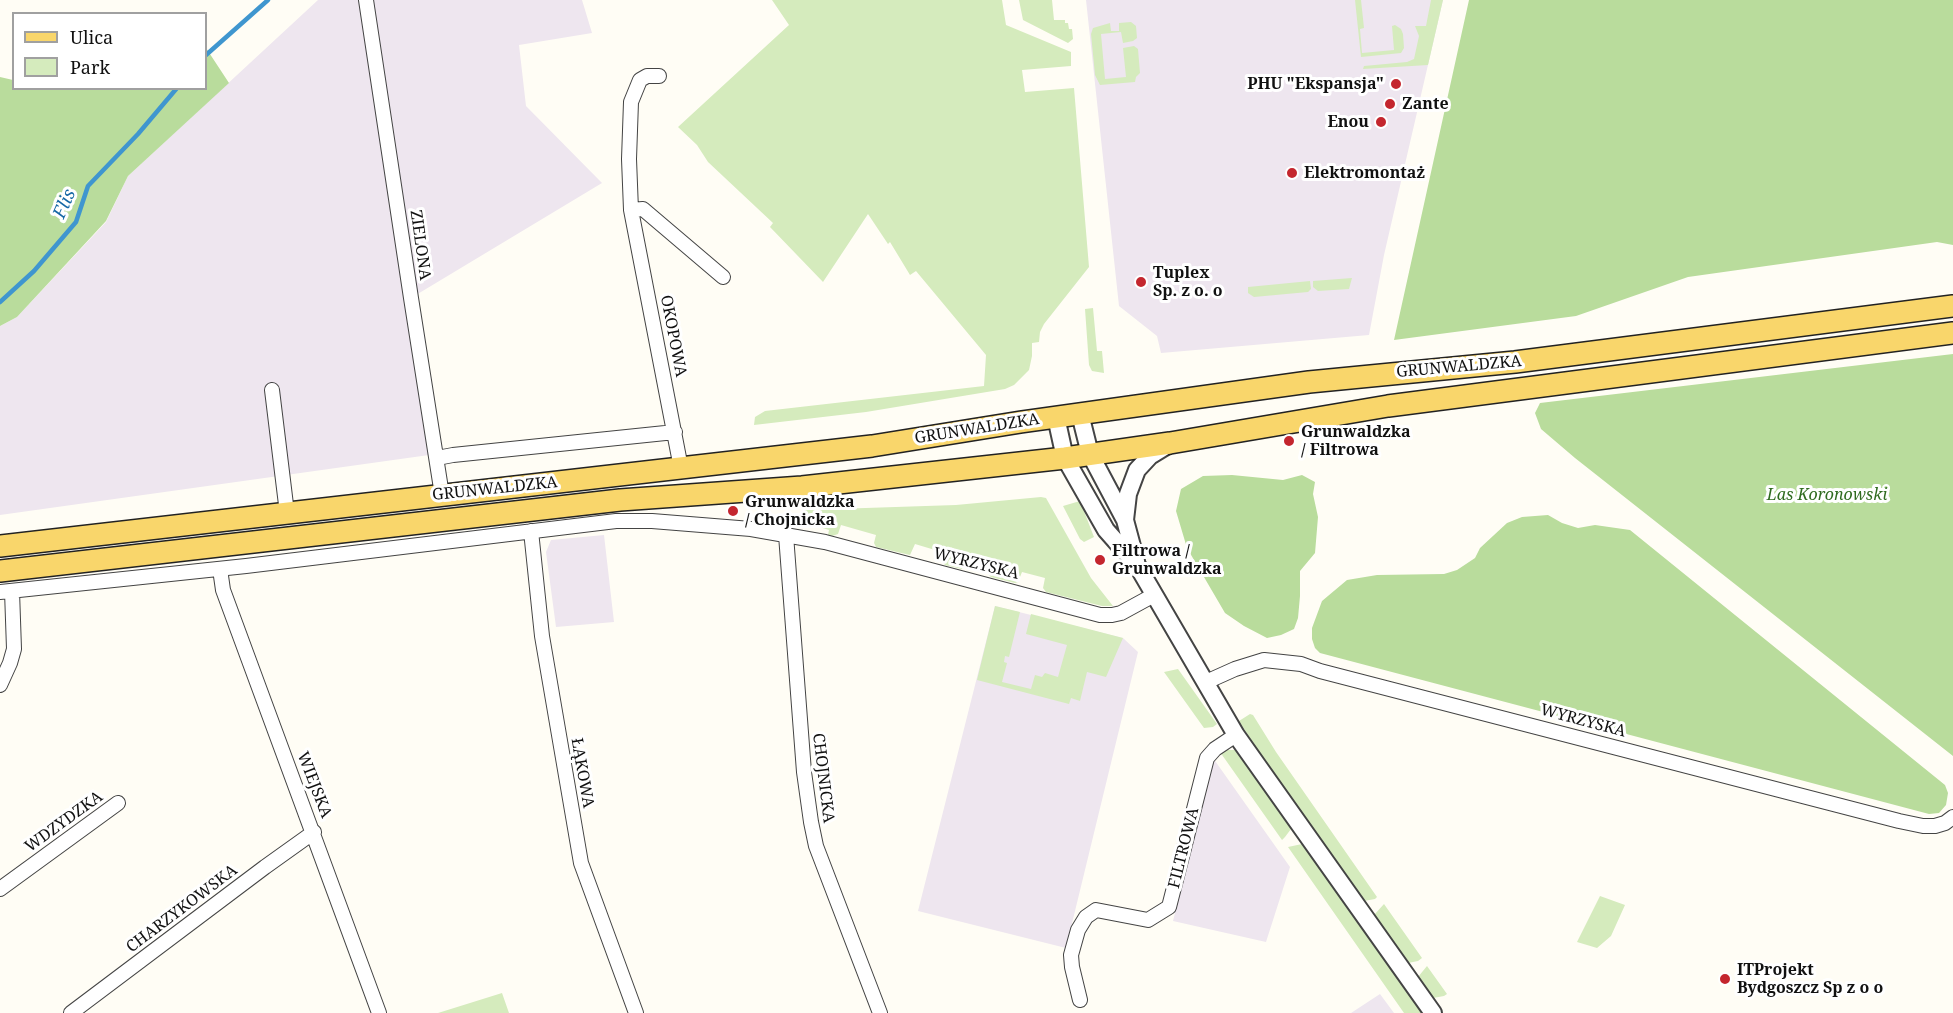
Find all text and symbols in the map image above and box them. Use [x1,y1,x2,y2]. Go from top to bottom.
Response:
legend [12,12,207,90]
text: Ulica [70,25,113,49]
text: Park [70,55,110,79]
place label: PHU "Ekspansja" [1247,74,1384,94]
marker: PHU "Ekspansja" [1389,77,1403,91]
place label: Zante [1402,94,1449,114]
marker: Zante [1383,97,1397,111]
place label: Enou [1327,112,1369,132]
marker: Enou [1374,115,1388,129]
place label: Elektromontaż [1304,163,1425,183]
marker: Elektromontaż [1285,166,1299,180]
water label: Flis [49,186,81,222]
street label: ZIELONA [406,209,434,281]
place label: Tuplex Sp. z o. o [1153,263,1223,301]
marker: Tuplex Sp. z o. o [1134,275,1148,289]
street label: OKOPOWA [656,294,690,378]
street label: GRUNWALDZKA [1395,352,1523,382]
street label: GRUNWALDZKA [913,410,1041,448]
place label: Grunwaldzka / Filtrowa [1301,422,1411,460]
marker: Grunwaldzka / Filtrowa [1282,434,1296,448]
street label: GRUNWALDZKA [431,473,559,505]
park label: Las Koronowski [1767,485,1887,505]
place label: Grunwaldzka / Chojnicka [745,492,855,530]
marker: Grunwaldzka / Chojnicka [726,504,740,518]
place label: Filtrowa / Grunwaldzka [1112,541,1222,579]
street label: WYRZYSKA [931,544,1021,584]
marker: Filtrowa / Grunwaldzka [1093,553,1107,567]
street label: WYRZYSKA [1538,700,1628,742]
street label: CHOJNICKA [808,732,838,824]
street label: ŁĄKOWA [566,737,598,809]
street label: WIEJSKA [293,749,335,821]
street label: WDZYDZKA [21,787,107,857]
street label: FILTROWA [1165,806,1203,890]
street label: CHARZYKOWSKA [123,861,241,957]
place label: ITProjekt Bydgoszcz Sp z o o [1737,960,1883,998]
marker: ITProjekt Bydgoszcz Sp z o o [1718,972,1732,986]

